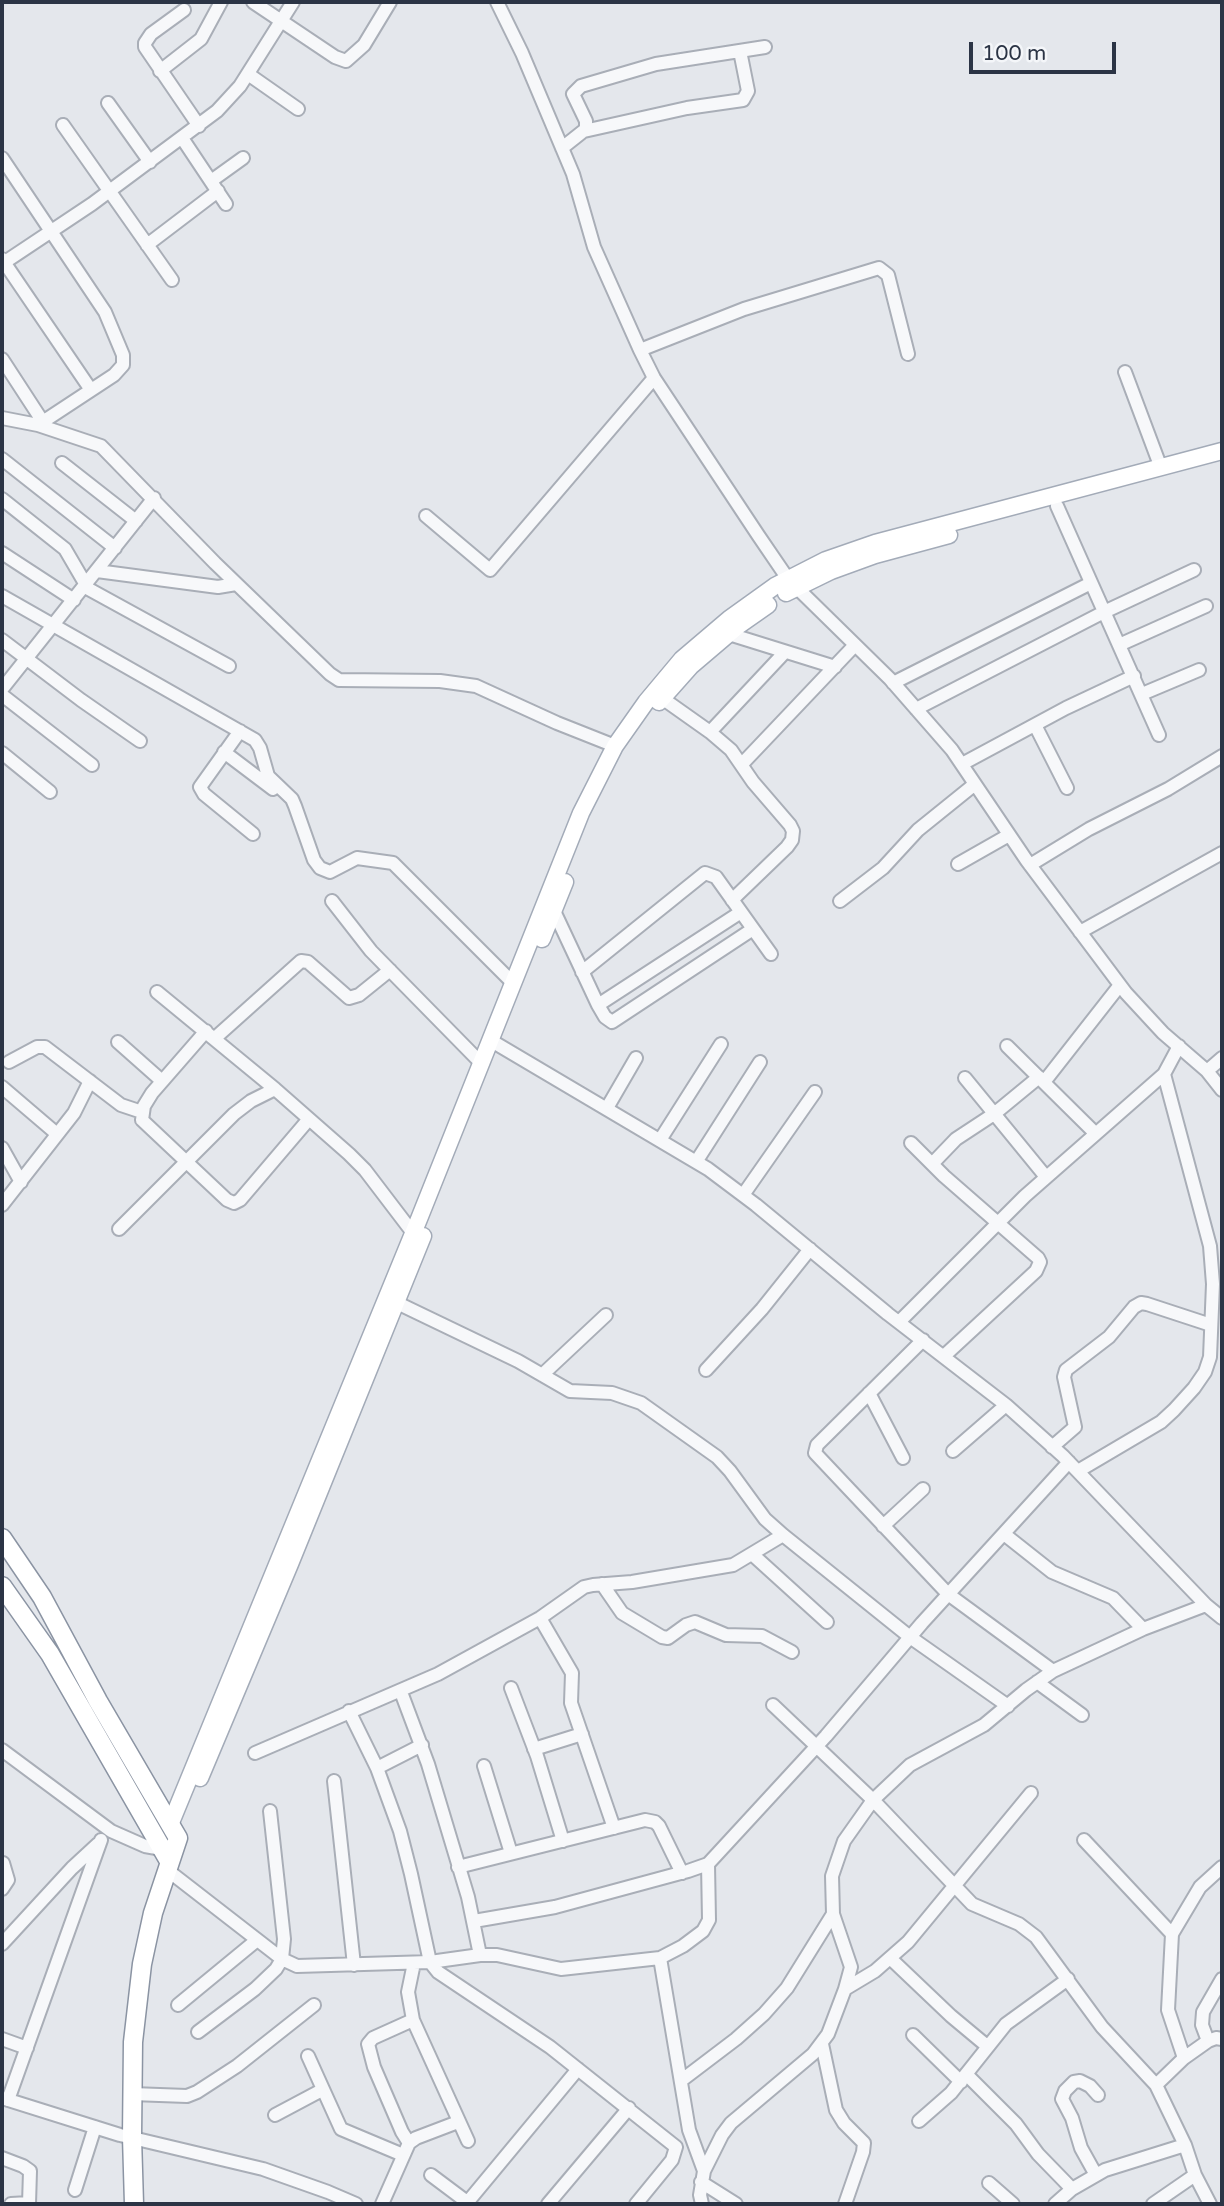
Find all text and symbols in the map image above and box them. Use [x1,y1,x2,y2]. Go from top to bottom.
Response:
scale bar [972,28,1119,72]
text: 100 m [982,41,1046,66]

